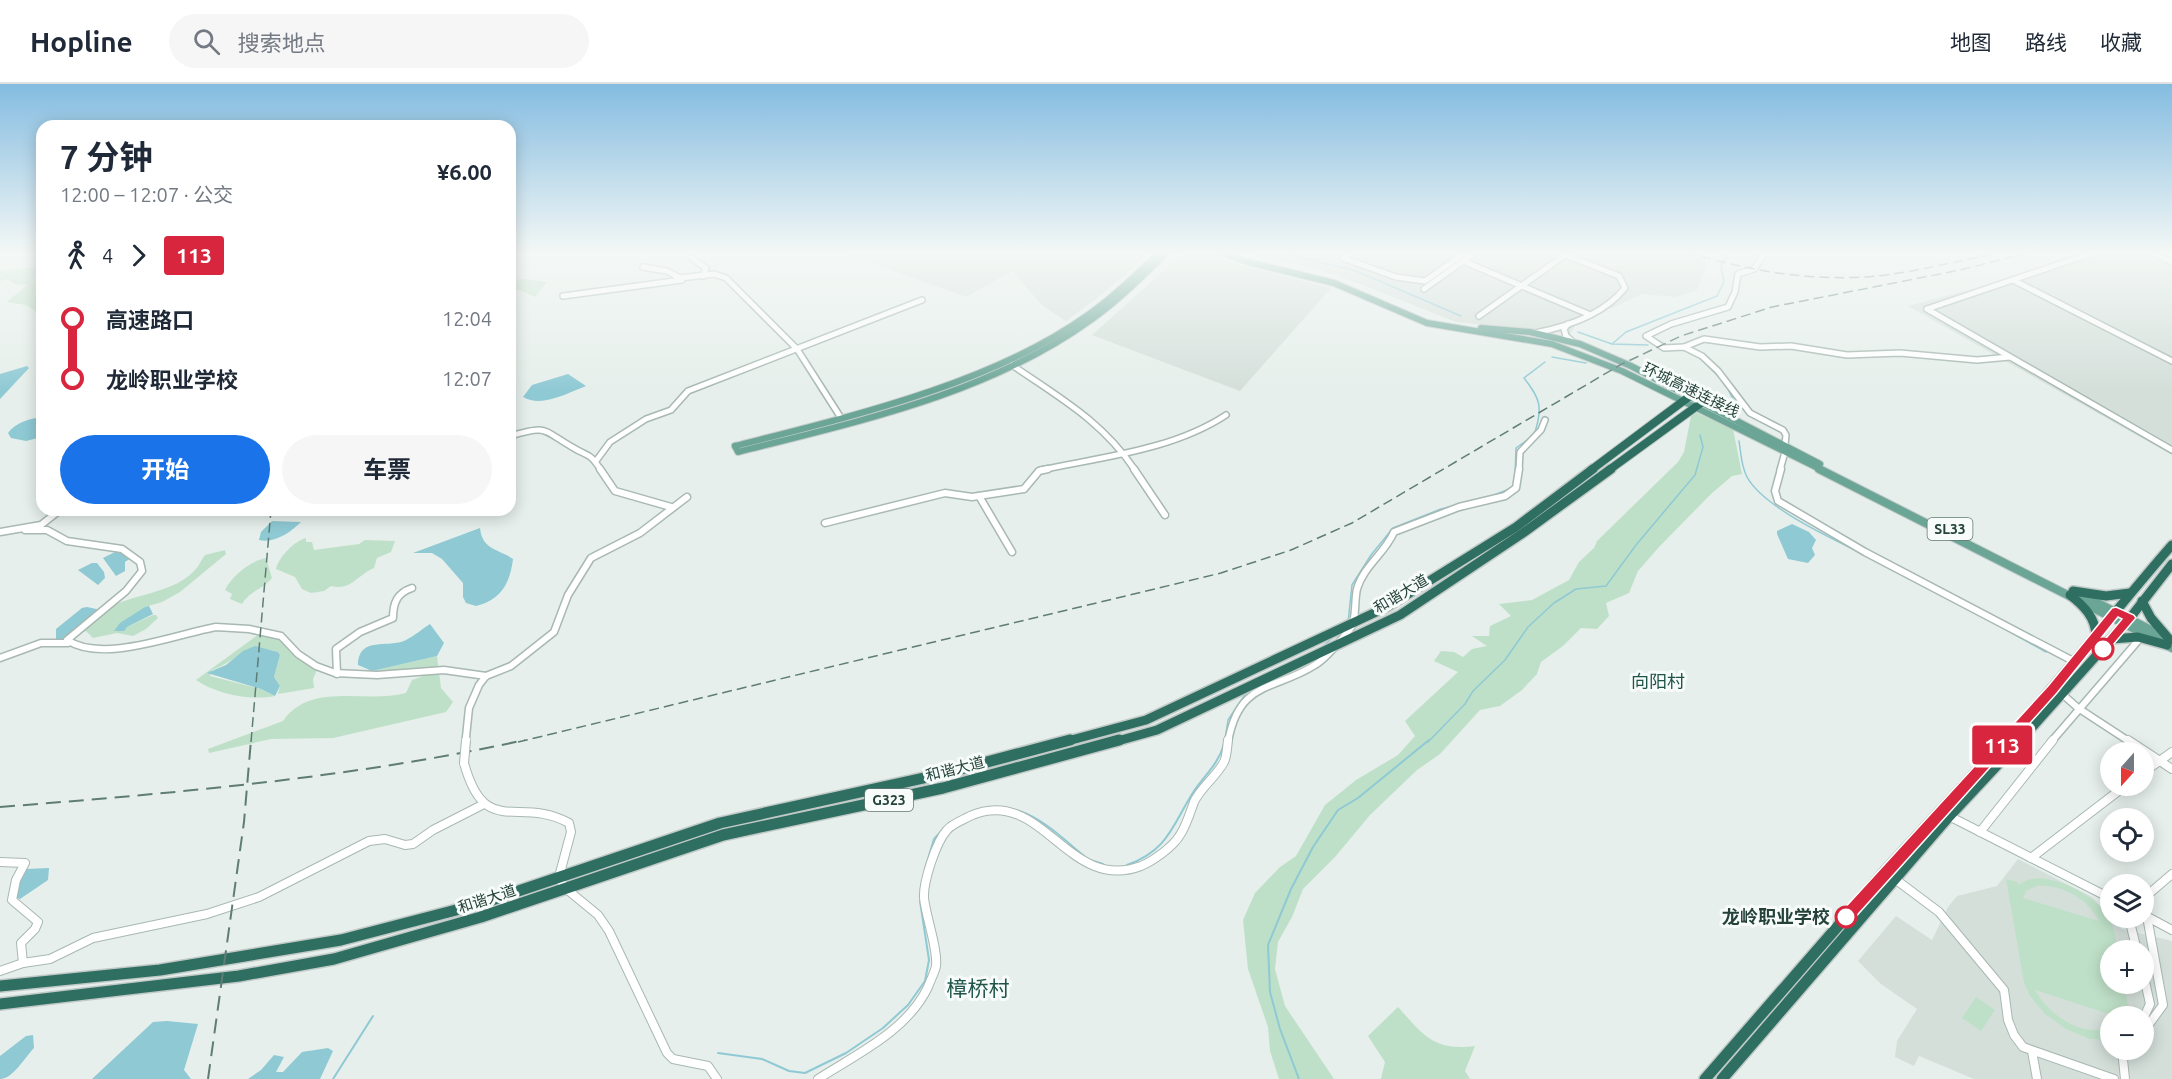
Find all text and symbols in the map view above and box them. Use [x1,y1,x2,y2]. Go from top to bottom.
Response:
search box [169,14,589,68]
icon: search [190,25,223,58]
text: Hopline [30,26,133,57]
text: 搜索地点 [238,30,326,55]
text: 地图 [1950,30,1992,54]
text: 路线 [2025,30,2067,54]
text: 收藏 [2100,30,2142,54]
text: 7 分钟 [60,138,152,175]
text: ¥6.00 [437,159,492,184]
text: 12:00 – 12:07 · 公交 [60,183,233,206]
icon: walk [60,239,93,272]
icon: forward [122,239,155,272]
text: 113 [176,243,212,267]
text: 4 [102,244,113,267]
text: 高速路口 [106,307,194,332]
text: 12:04 [442,307,492,330]
street label: 环城高速连接线 [1640,359,1742,420]
text: 龙岭职业学校 [106,367,238,392]
text: 12:07 [442,367,492,390]
button: 开始 [60,435,270,504]
button: 车票 [282,435,492,504]
road number: SL33 [1928,518,1972,540]
street label: 和谐大道 [1371,571,1431,616]
unlabelled marker [2092,638,2114,660]
district label: 向阳村 [1631,671,1685,691]
line badge: 113 [1968,726,2036,764]
text: 113 [1984,733,2020,757]
north arrow [2100,742,2154,796]
map controls [2100,742,2154,1060]
street label: 和谐大道 [924,753,986,784]
road number: G323 [865,789,913,811]
button: locate [2100,808,2154,862]
button: layers [2100,874,2154,928]
street label: 和谐大道 [456,881,518,916]
place label: 龙岭职业学校 [1722,906,1830,926]
marker: 龙岭职业学校 [1835,906,1857,928]
button: + [2100,940,2154,994]
district label: 樟桥村 [947,976,1010,1000]
button: − [2100,1006,2154,1060]

